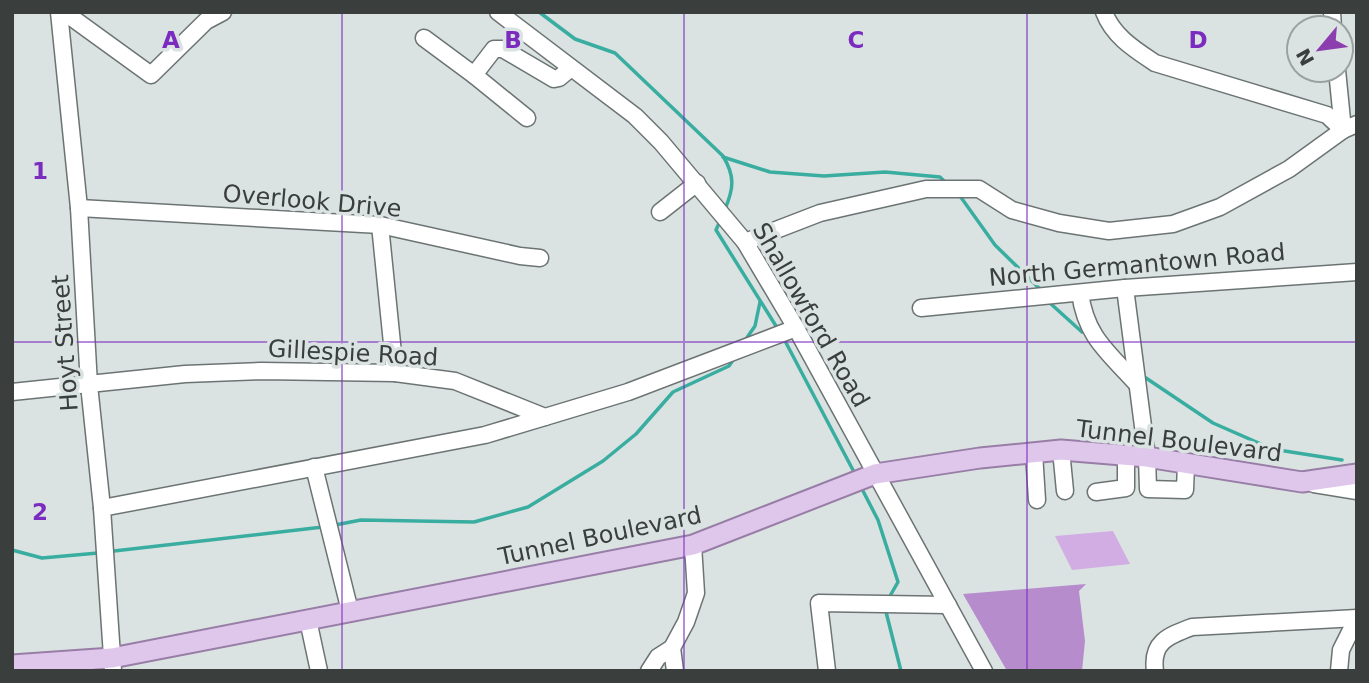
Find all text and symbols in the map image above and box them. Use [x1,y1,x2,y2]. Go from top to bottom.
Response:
north arrow [1285,14,1355,84]
text: A [162,27,180,53]
text: B [504,27,522,53]
text: C [848,27,864,53]
text: D [1188,27,1208,53]
text: N [1292,45,1319,70]
text: 1 [32,158,48,184]
street label: Overlook Drive [221,179,403,223]
street label: Shallowford Road [747,218,875,412]
street label: North Germantown Road [988,238,1286,292]
street label: Hoyt Street [46,274,84,412]
street label: Gillespie Road [267,335,439,371]
street label: Tunnel Boulevard [1074,414,1283,468]
text: 2 [32,499,48,525]
street label: Tunnel Boulevard [495,501,704,571]

